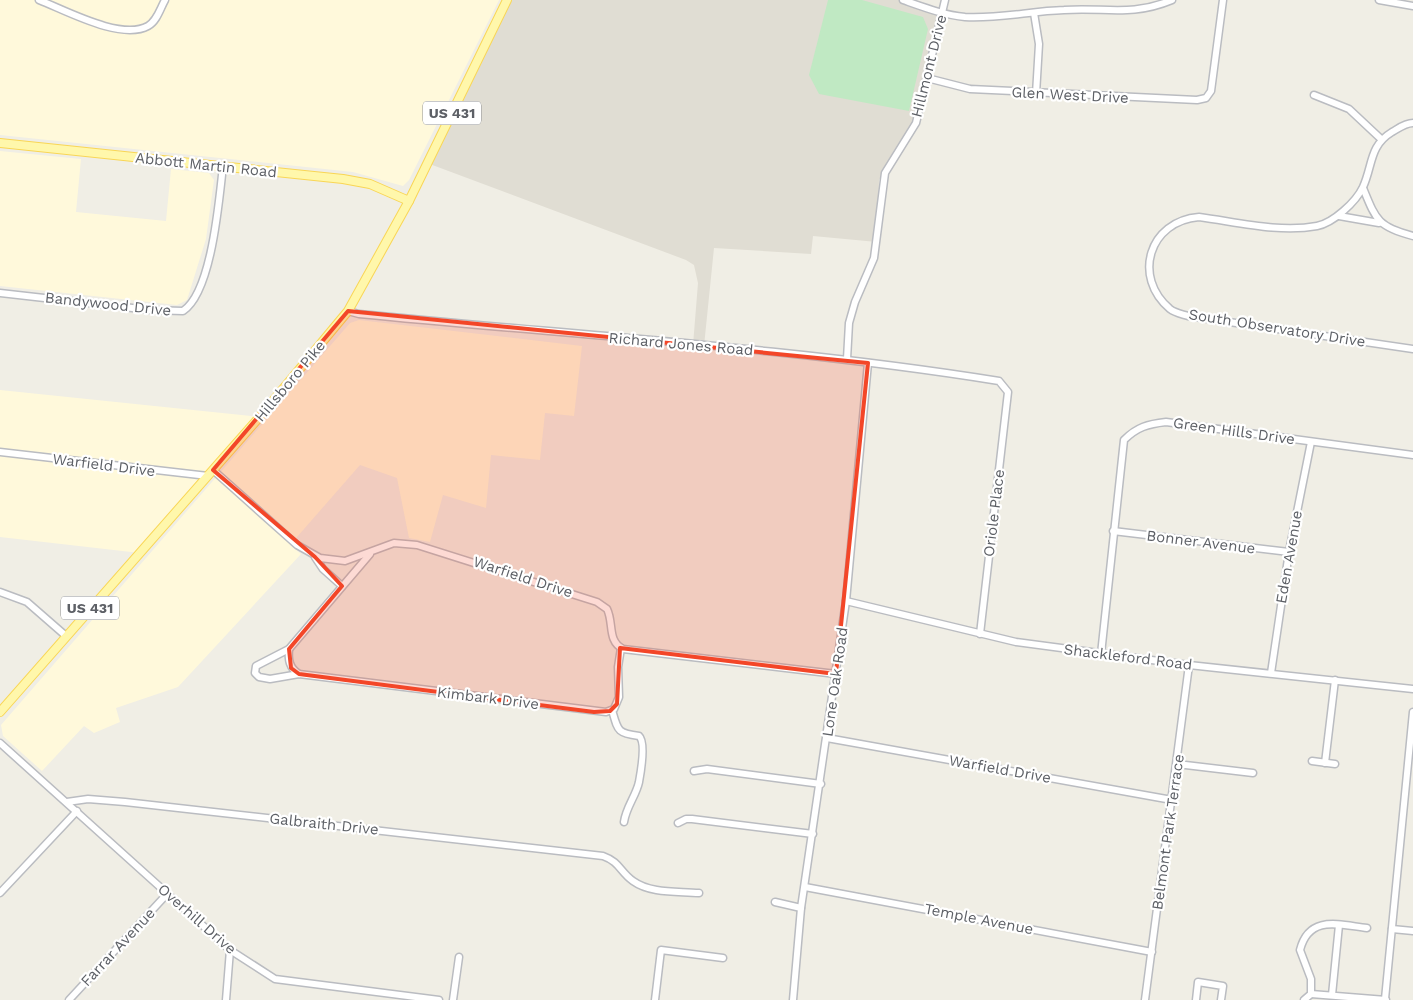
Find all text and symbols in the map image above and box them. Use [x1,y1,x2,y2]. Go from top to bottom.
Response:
street label: Hillmont Drive [908,13,950,119]
street label: Glen West Drive [1011,83,1129,107]
road number: US 431 [423,102,481,125]
street label: Abbott Martin Road [134,149,278,181]
street label: Bandywood Drive [44,288,172,320]
street label: South Observatory Drive [1187,305,1367,351]
street label: Richard Jones Road [608,329,754,359]
street label: Hillsboro Pike [251,337,329,425]
street label: Green Hills Drive [1172,414,1296,448]
street label: Warfield Drive [52,450,156,480]
street label: Oriole Place [980,468,1008,558]
street label: Eden Avenue [1272,509,1306,605]
street label: Bonner Avenue [1146,526,1256,558]
street label: Warfield Drive [471,552,575,602]
road number: US 431 [61,596,119,620]
street label: Lone Oak Road [818,626,852,738]
street label: Shackleford Road [1063,640,1193,674]
street label: Kimbark Drive [436,683,540,713]
street label: Warfield Drive [948,751,1052,787]
street label: Belmont Park Terrace [1148,753,1188,911]
street label: Galbraith Drive [268,809,380,839]
street label: Overhill Drive [154,880,240,958]
street label: Temple Avenue [923,900,1035,938]
street label: Farrar Avenue [77,904,159,990]

